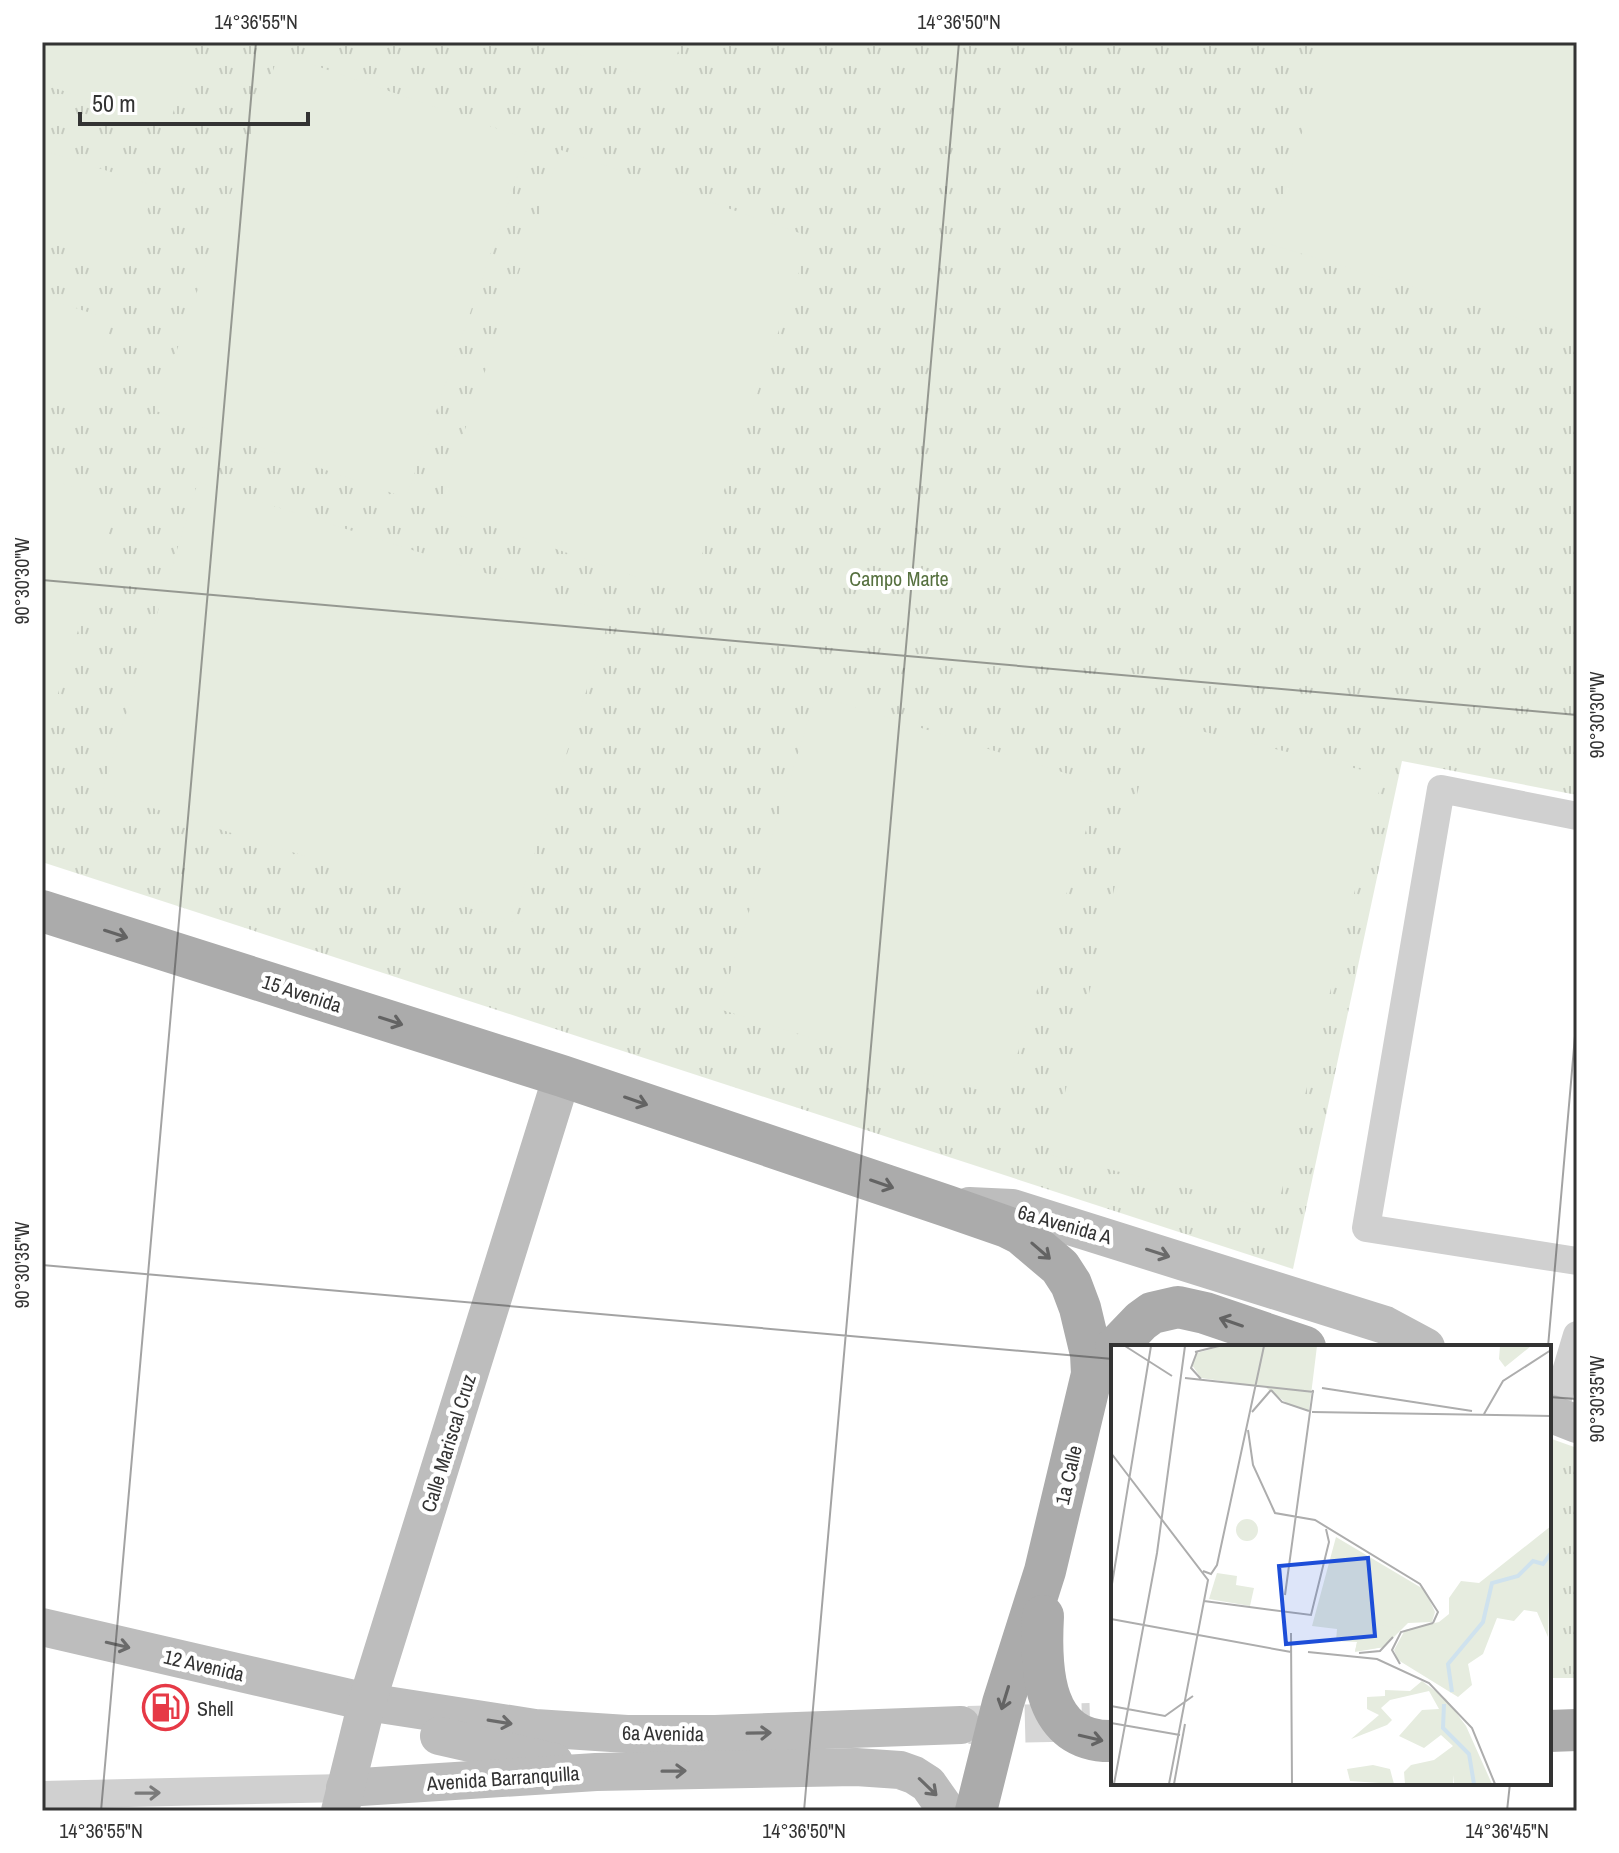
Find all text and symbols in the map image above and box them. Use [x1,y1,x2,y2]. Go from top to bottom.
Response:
text: 14°36'55"N [214,8,298,35]
text: 14°36'50"N [917,8,1001,35]
scale bar [80,76,308,126]
text: 50 m [92,87,136,119]
text: 90°30'30"W [8,537,35,625]
park label: Campo Marte [849,565,949,592]
text: 90°30'30"W [1583,671,1610,759]
one-way arrow [104,928,129,943]
street label: 15 Avenida [259,968,345,1018]
one-way arrow [378,1015,403,1030]
one-way arrow [623,1094,648,1109]
one-way arrow [870,1177,895,1192]
street label: 6a Avenida A [1015,1198,1115,1250]
text: 90°30'35"W [8,1221,35,1309]
one-way arrow [1031,1242,1051,1260]
one-way arrow [1145,1246,1170,1261]
one-way arrow [1219,1313,1244,1328]
inset map [1111,1345,1551,1785]
text: 90°30'35"W [1583,1355,1610,1443]
street label: Calle Mariscal Cruz [414,1371,482,1515]
street label: 1a Calle [1048,1443,1088,1507]
one-way arrow [105,1638,130,1653]
street label: 12 Avenida [161,1643,247,1687]
fuel station icon: Shell [142,1684,190,1732]
one-way arrow [997,1685,1012,1711]
place label: Shell [197,1695,233,1722]
one-way arrow [486,1715,512,1730]
street label: 6a Avenida [622,1719,704,1747]
one-way arrow [745,1725,772,1740]
one-way arrow [1078,1732,1104,1747]
street label: Avenida Barranquilla [425,1759,580,1797]
one-way arrow [660,1763,687,1779]
one-way arrow [918,1778,938,1797]
one-way arrow [134,1785,161,1800]
text: 14°36'55"N [59,1817,143,1844]
text: 14°36'50"N [762,1817,846,1844]
text: 14°36'45"N [1465,1817,1549,1844]

